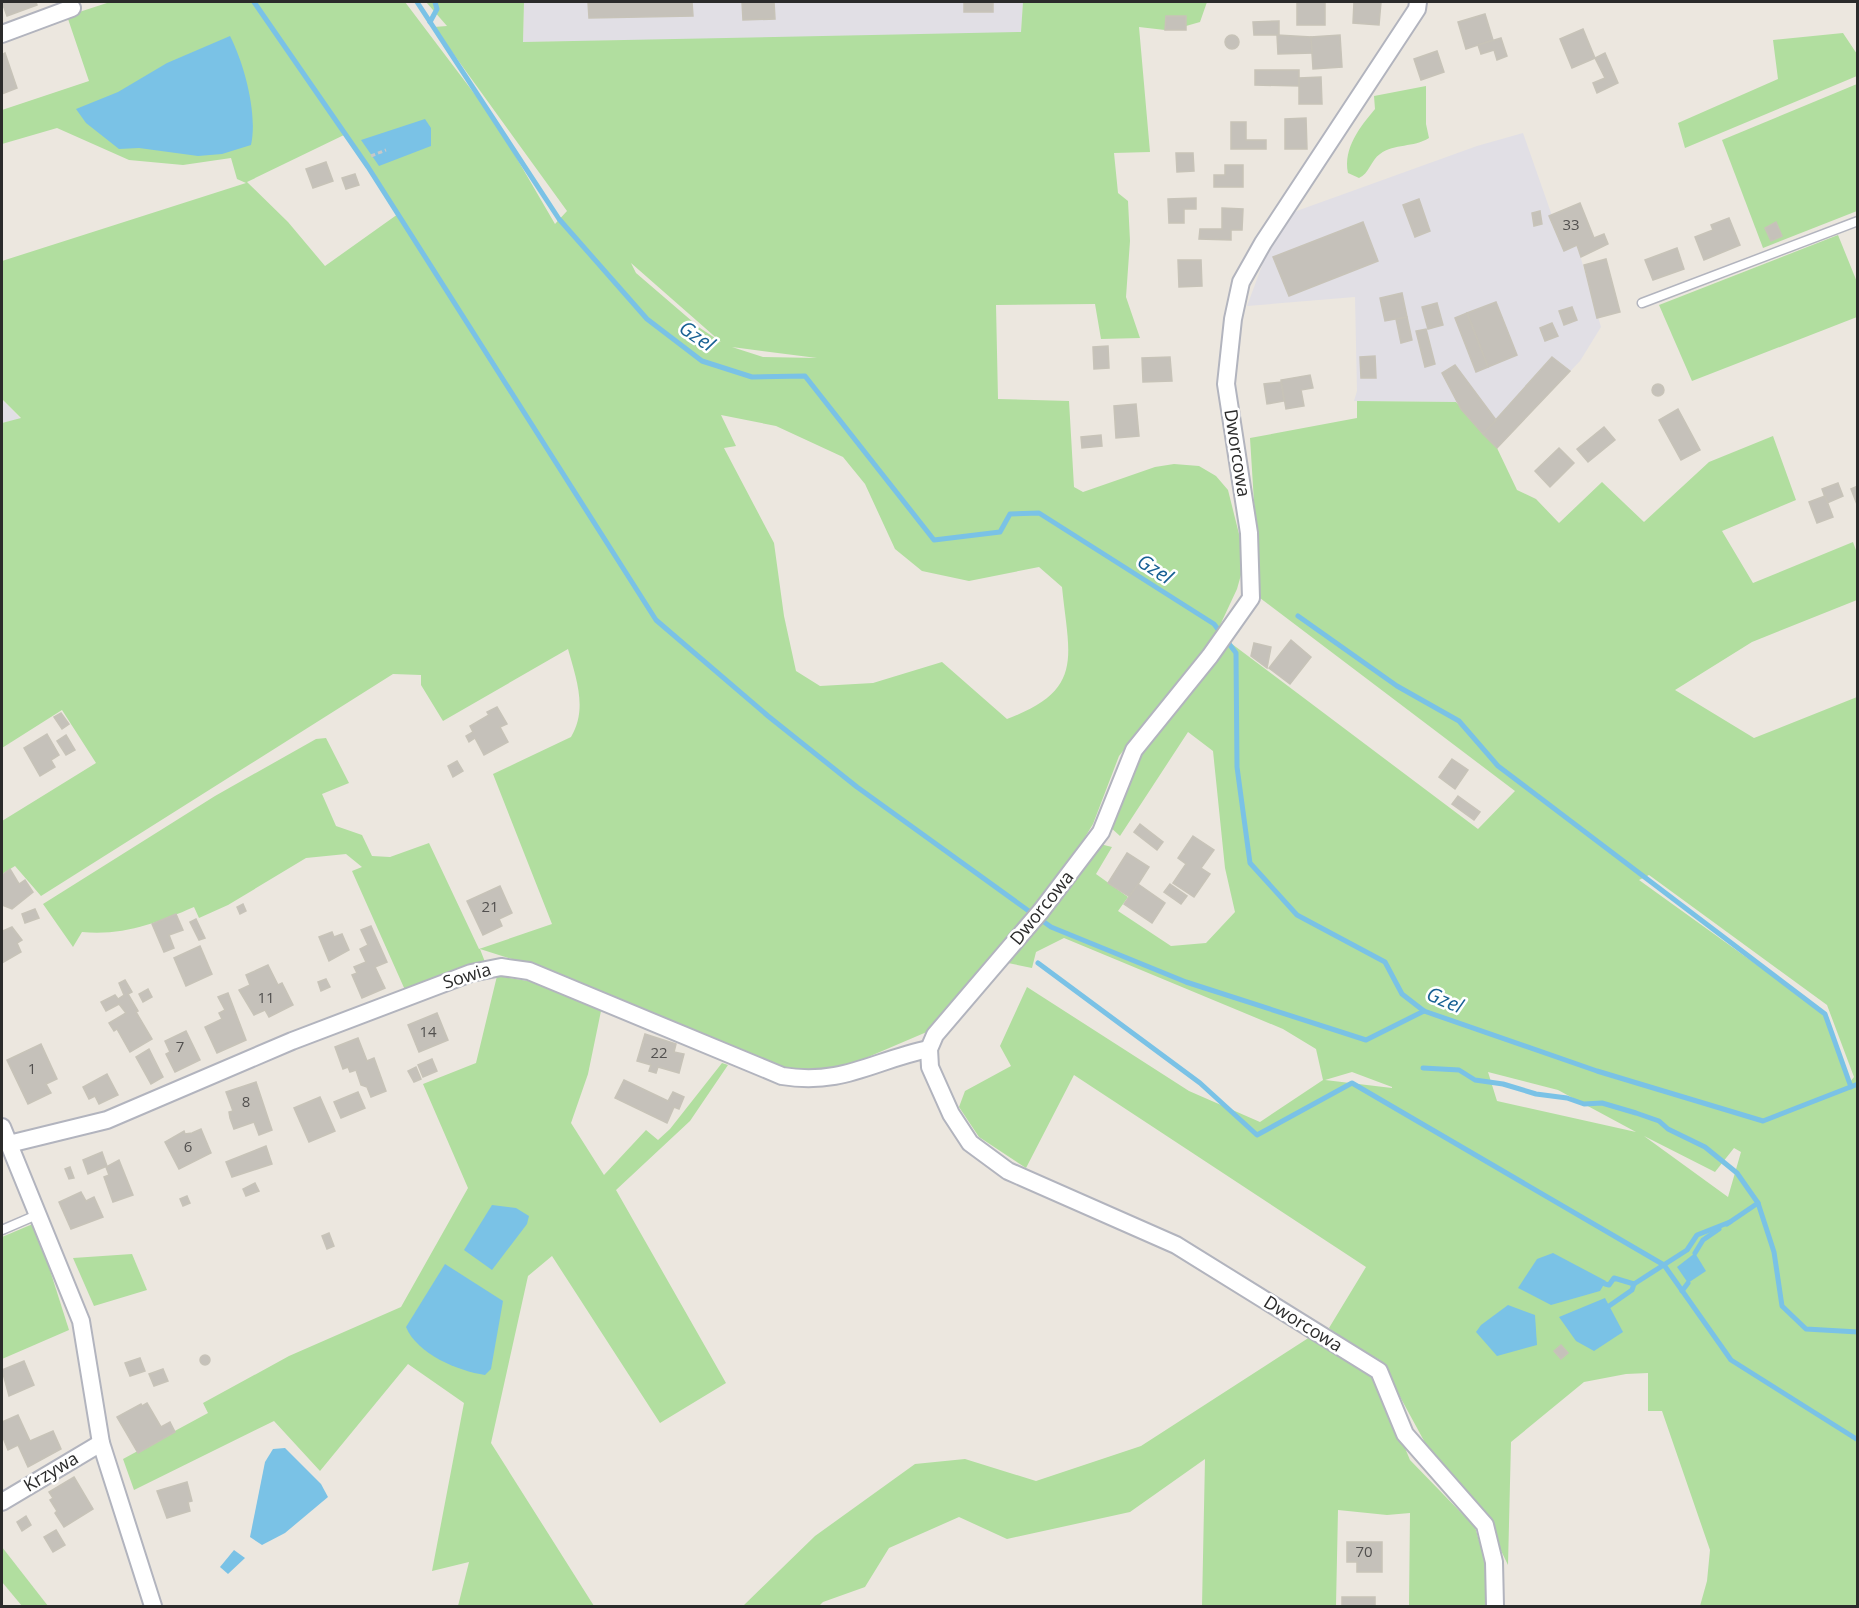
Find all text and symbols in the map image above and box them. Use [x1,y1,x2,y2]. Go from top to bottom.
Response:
house number: 33 [1562,214,1580,234]
water label: Gzel [674,314,721,358]
street label: Dworcowa [1219,407,1257,498]
water label: Gzel [1132,547,1179,591]
street label: Dworcowa [1004,865,1078,949]
house number: 21 [481,896,499,916]
street label: Sowia [440,956,494,994]
water label: Gzel [1423,980,1469,1020]
house number: 11 [257,987,275,1007]
house number: 14 [419,1021,437,1041]
house number: 7 [176,1036,184,1056]
house number: 22 [650,1042,668,1062]
house number: 1 [28,1058,36,1078]
house number: 8 [242,1091,250,1111]
house number: 6 [184,1136,192,1156]
street label: Dworcowa [1260,1290,1347,1357]
street label: Krzywa [19,1445,82,1497]
house number: 70 [1355,1541,1373,1561]

